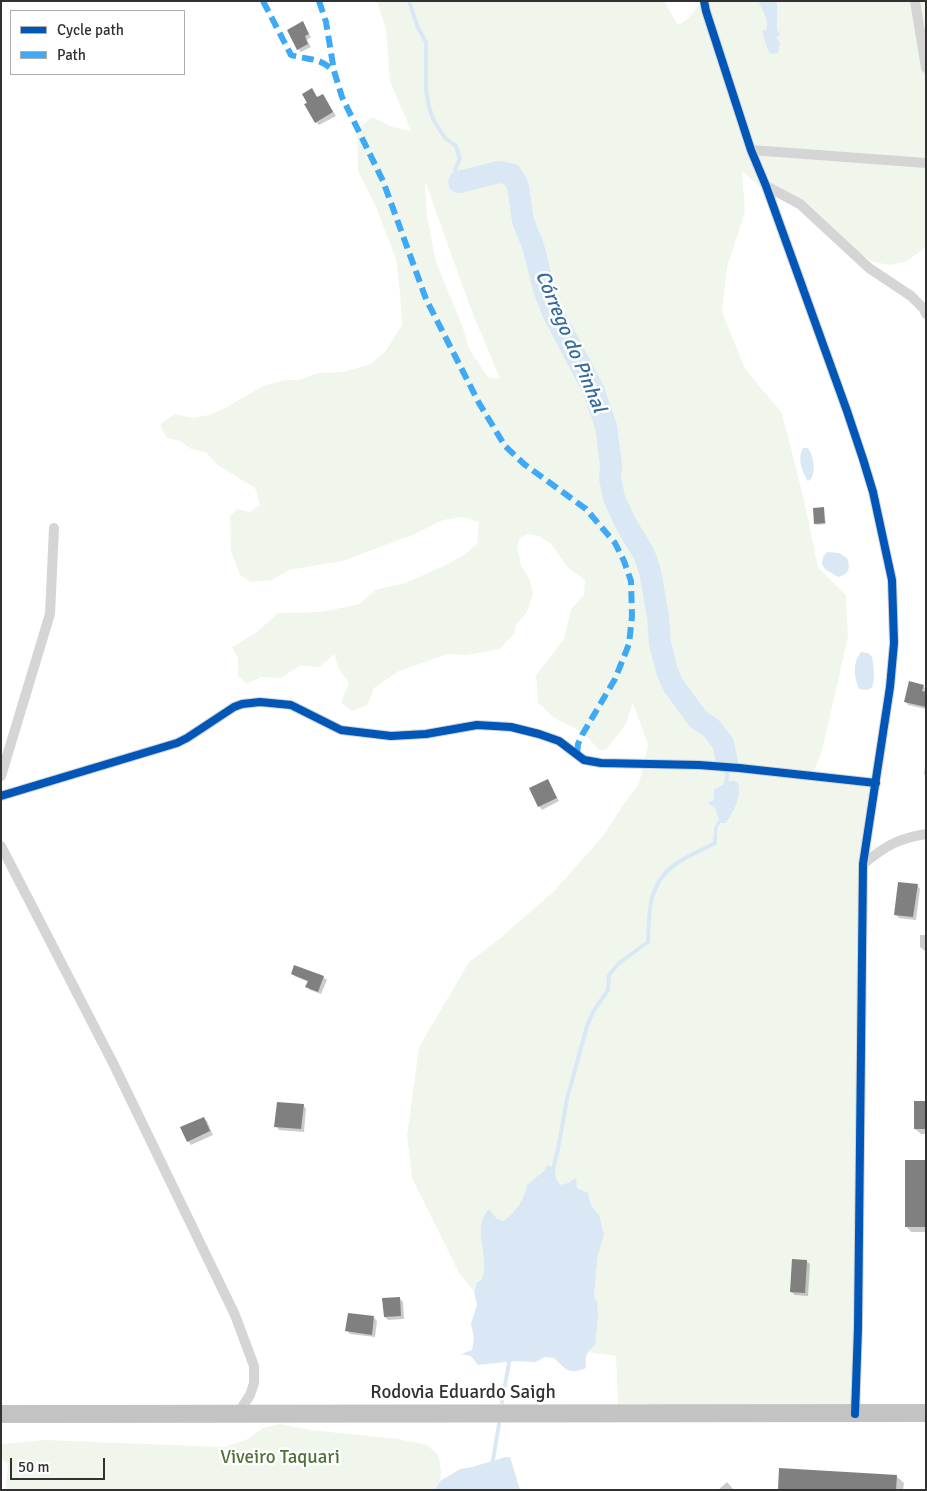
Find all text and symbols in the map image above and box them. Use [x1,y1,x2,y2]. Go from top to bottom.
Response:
legend [10,10,185,75]
text: Cycle path [57,21,124,39]
text: Path [57,46,86,64]
water label: Córrego do Pinhal [529,267,611,417]
street label: Rodovia Eduardo Saigh [370,1382,556,1404]
park label: Viveiro Taquari [220,1447,340,1469]
scale bar [12,1448,108,1480]
text: 50 m [18,1458,49,1476]

